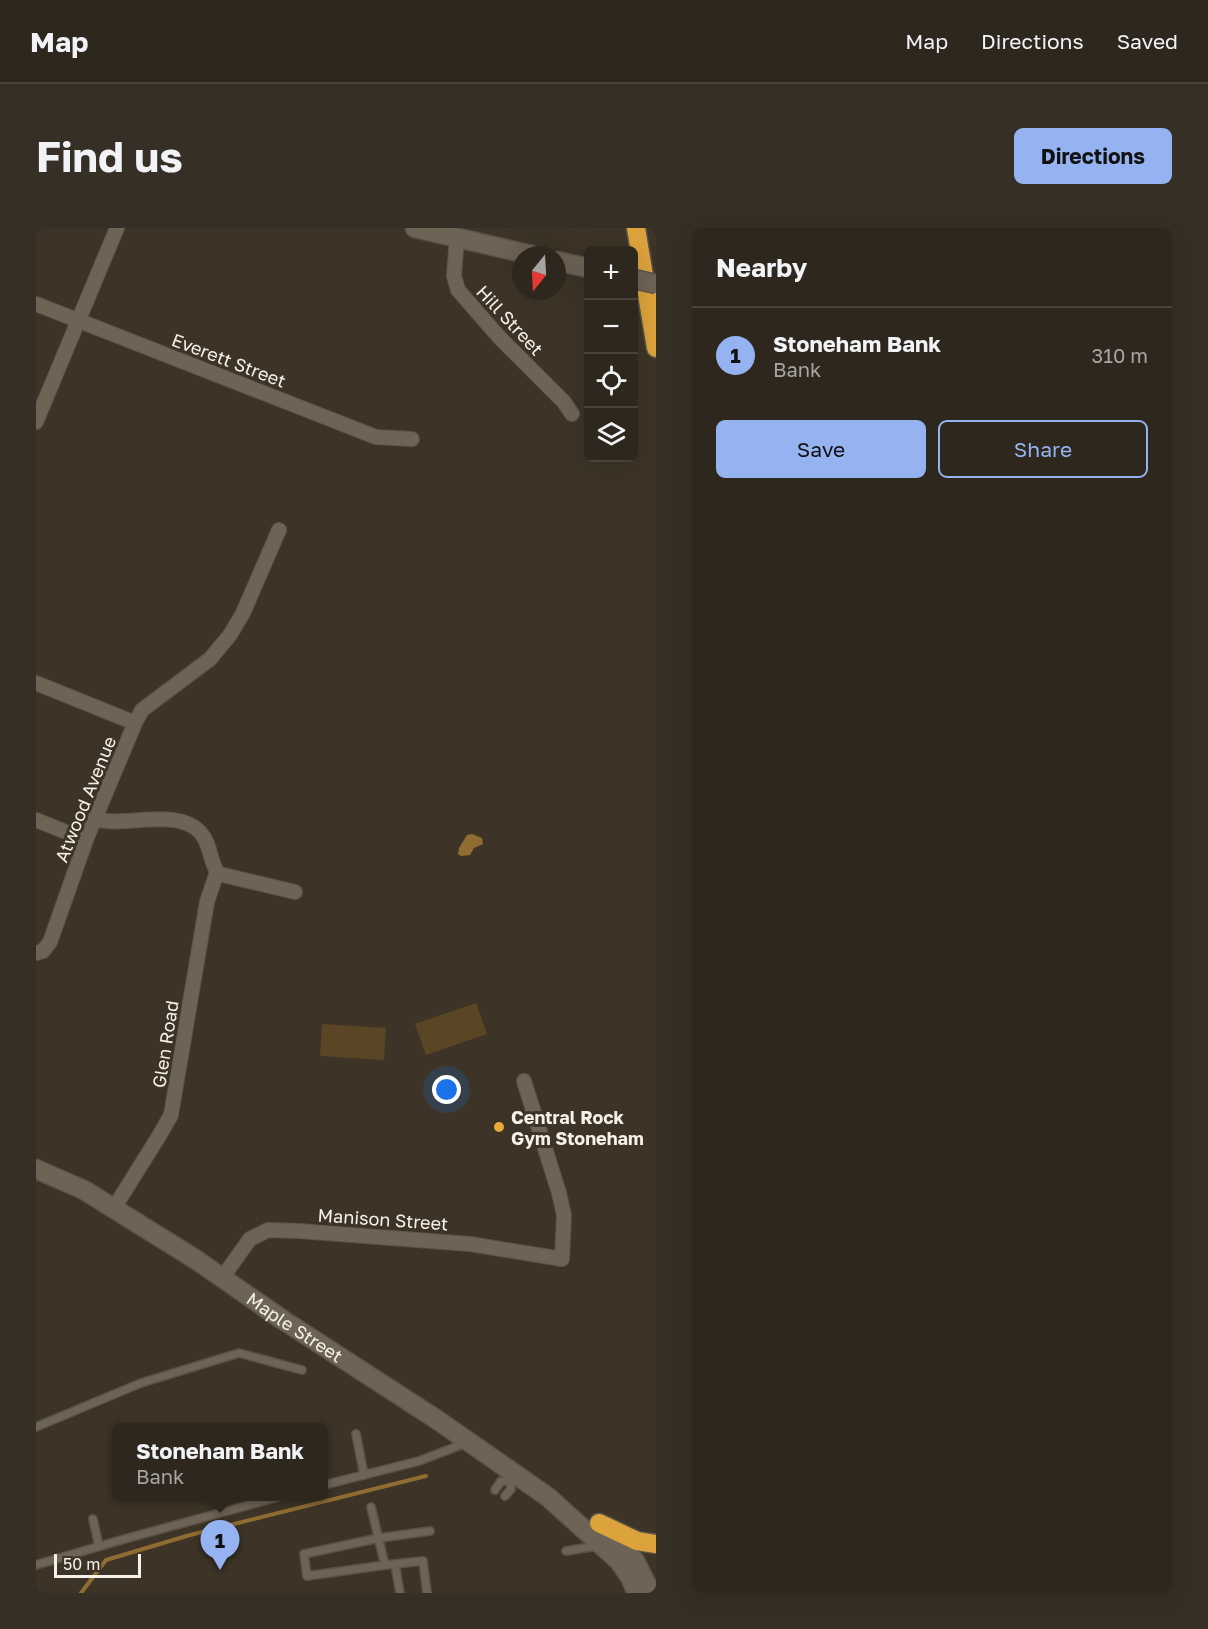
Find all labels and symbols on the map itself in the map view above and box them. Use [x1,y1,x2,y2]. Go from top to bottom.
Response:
north arrow [512,246,566,300]
street label: Hill Street [472,280,548,360]
street label: Everett Street [169,328,289,392]
street label: Atwood Avenue [50,733,120,865]
street label: Glen Road [147,999,183,1089]
your location [432,1075,461,1104]
place label: Central Rock Gym Stoneham [511,1106,644,1149]
marker: Central Rock Gym Stoneham [492,1120,506,1134]
street label: Manison Street [317,1203,449,1235]
street label: Maple Street [243,1287,347,1367]
pin: 1 [200,1520,240,1570]
scale bar [54,1551,141,1578]

